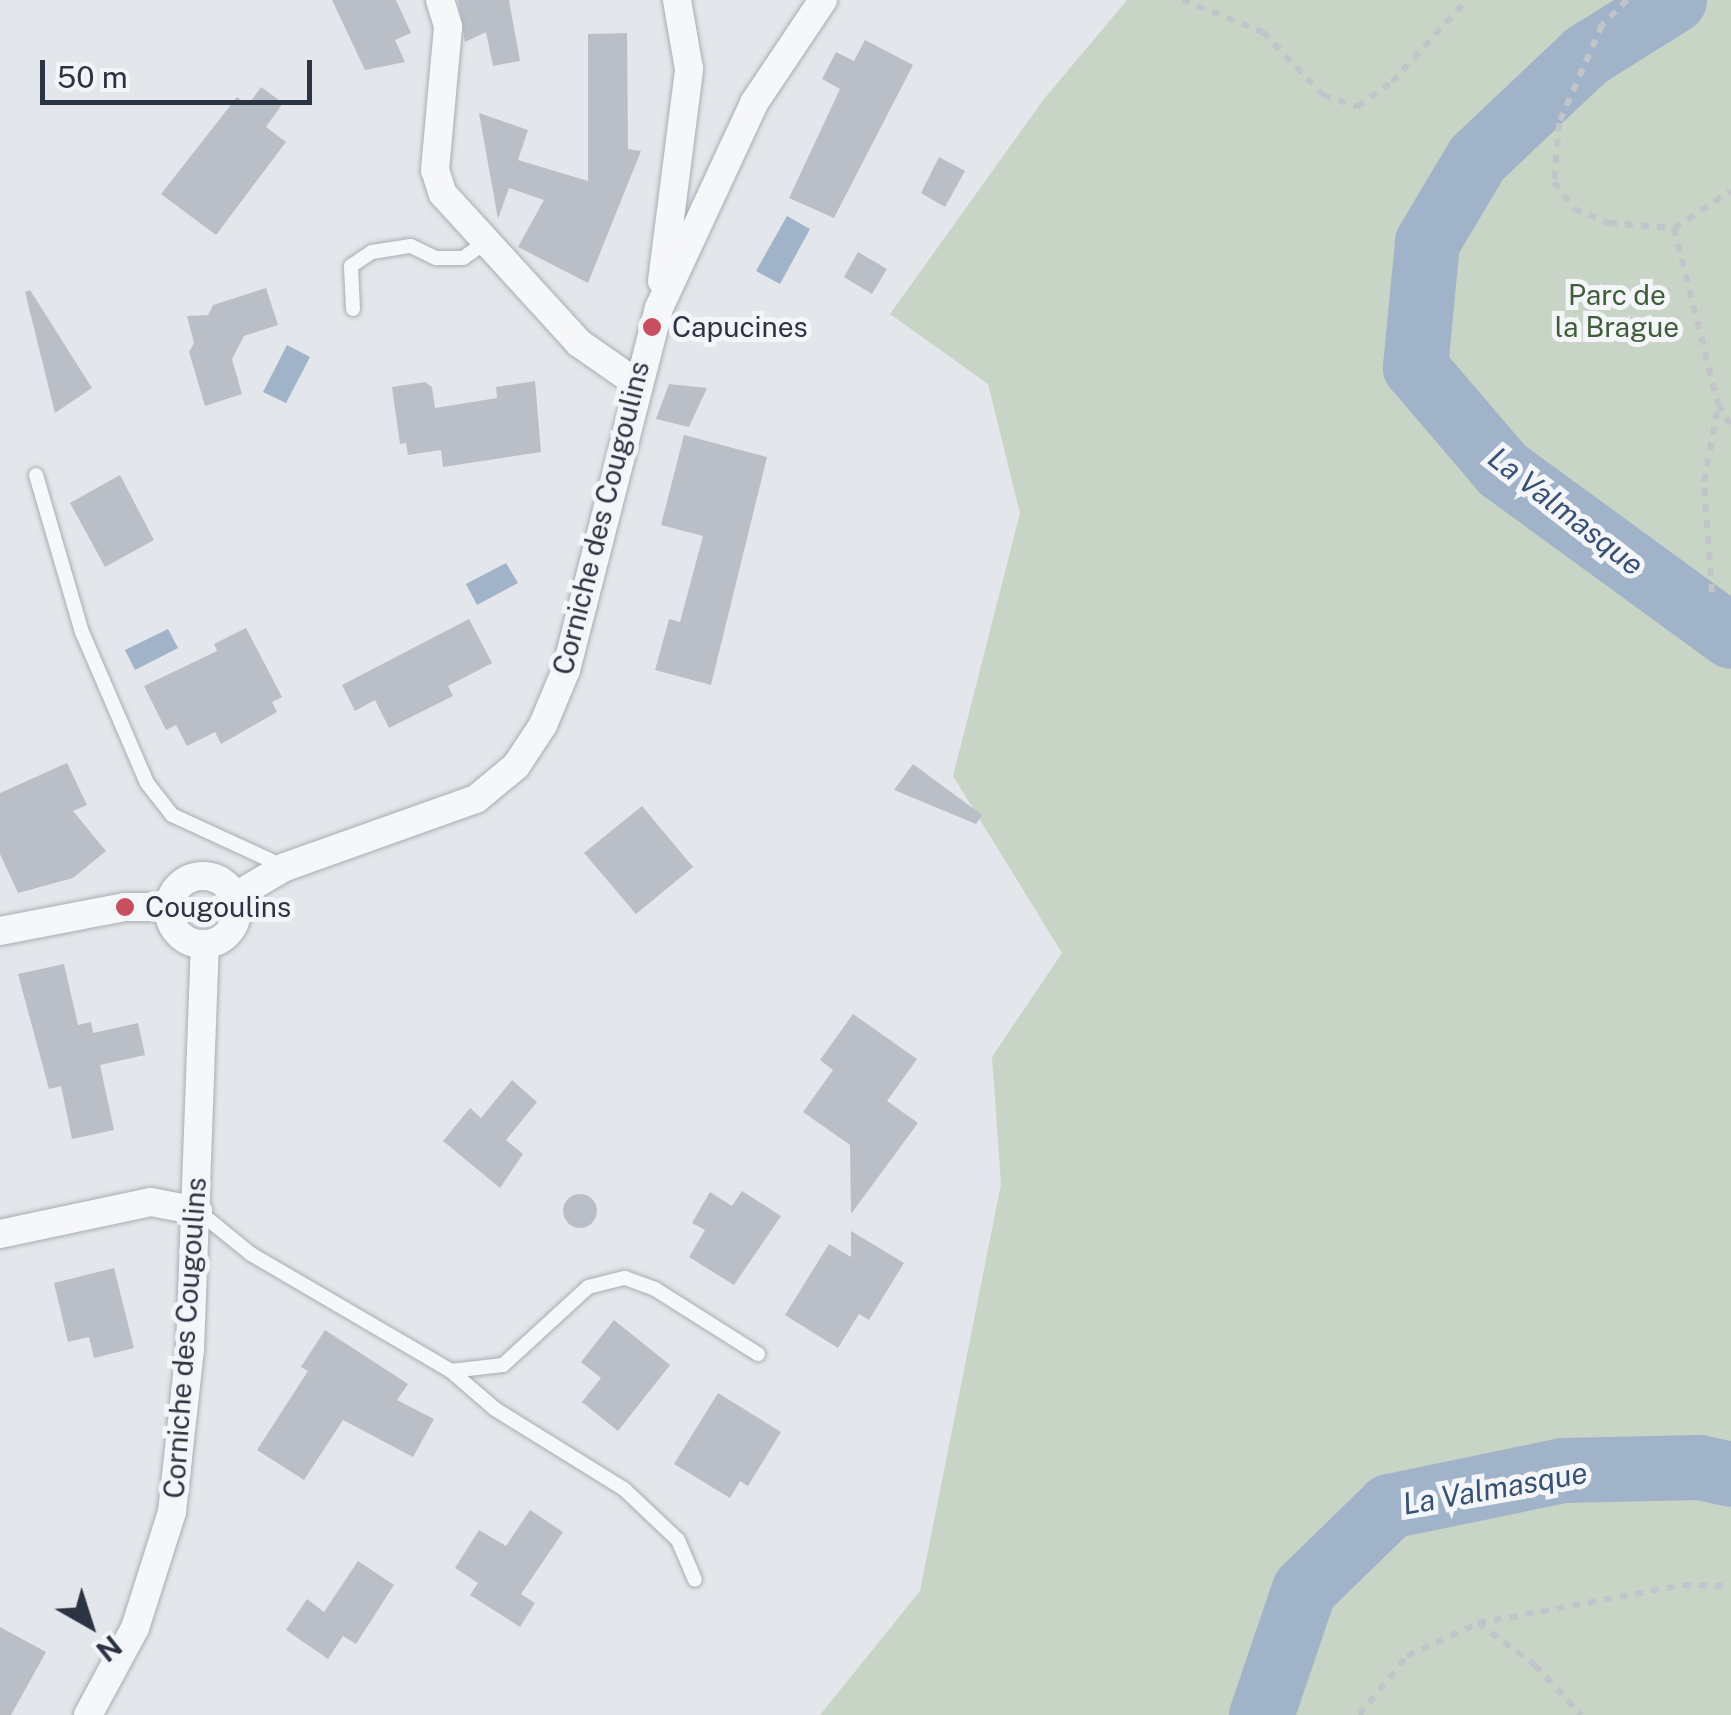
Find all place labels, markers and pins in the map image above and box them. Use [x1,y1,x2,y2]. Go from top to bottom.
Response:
place label: Capucines [672,310,808,344]
marker: Capucines [641,316,663,338]
place label: Cougoulins [145,890,291,924]
marker: Cougoulins [114,896,136,918]

